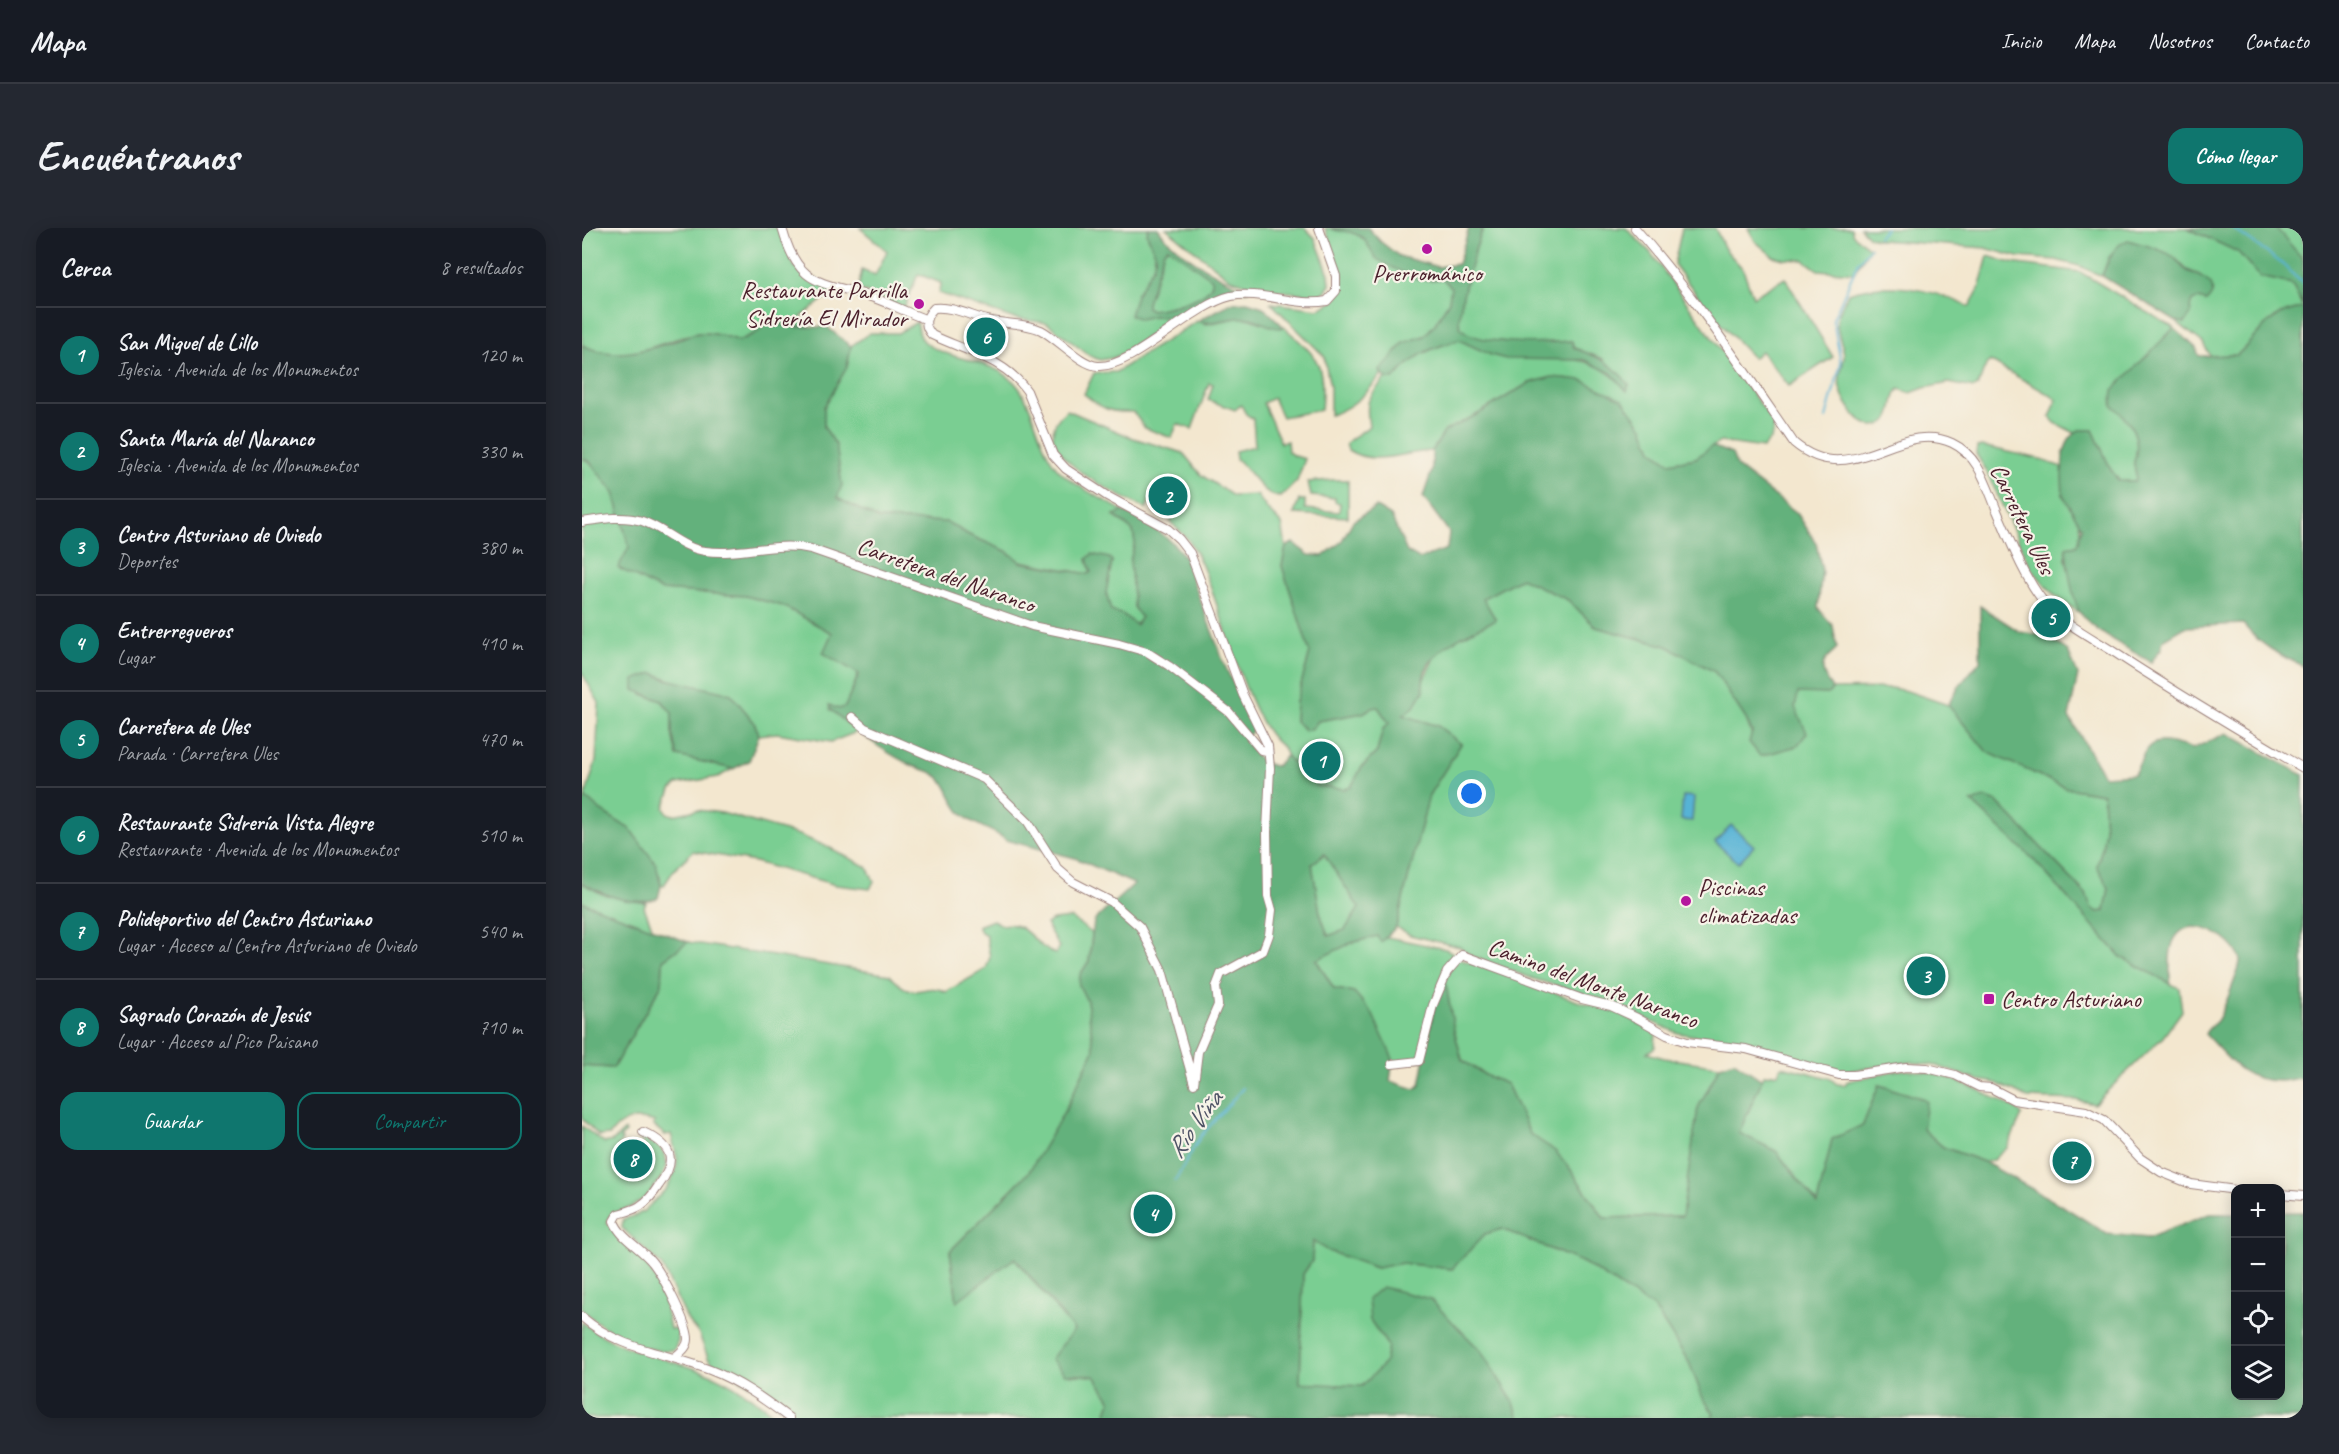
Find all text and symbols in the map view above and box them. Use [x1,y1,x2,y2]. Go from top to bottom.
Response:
text: Mapa [30,24,85,59]
text: Inicio [2001,28,2041,54]
text: Mapa [2074,28,2115,54]
text: Nosotros [2148,28,2212,54]
text: Contacto [2245,28,2309,54]
button: Cómo llegar [2168,128,2303,184]
text: Encuéntranos [36,130,238,183]
marker: Prerrománico [1420,242,1434,256]
text: Cerca [60,251,110,284]
text: 8 resultados [440,255,522,280]
place label: Prerrománico [1372,258,1484,288]
place label: Restaurante Parrilla Sidrería El Mirador [741,275,909,333]
marker: Restaurante Parrilla Sidrería El Mirador [912,297,926,311]
pin: 6 [966,314,1006,360]
text: San Miguel de Lillo [117,329,257,357]
text: 1 [75,343,84,368]
text: 120 m [479,343,522,368]
text: Iglesia · Avenida de los Monumentos [117,357,358,382]
text: Santa María del Naranco [117,425,314,453]
text: 2 [75,439,84,464]
text: 330 m [479,439,522,464]
text: Iglesia · Avenida de los Monumentos [117,453,358,478]
street label: Carretera Ules [1983,459,2063,581]
pin: 2 [1148,474,1188,518]
text: Centro Asturiano de Oviedo [117,521,321,549]
street label: Carretera del Naranco [853,531,1041,620]
text: 3 [75,535,84,560]
text: 380 m [479,535,522,560]
text: Deportes [117,549,177,574]
pin: 5 [2032,596,2070,640]
text: Entrerregueros [117,617,232,645]
text: 4 [75,631,84,656]
text: 410 m [479,631,522,656]
text: Lugar [117,645,154,670]
text: Carretera de Ules [117,713,249,741]
text: 5 [75,727,84,752]
text: 470 m [479,727,522,752]
pin: 1 [1302,738,1340,784]
text: Parada · Carretera Ules [117,741,278,766]
your location [1457,779,1486,808]
text: Restaurante Sidrería Vista Alegre [117,809,373,837]
text: 6 [75,823,84,848]
text: 510 m [479,823,522,848]
text: Restaurante · Avenida de los Monumentos [117,837,398,862]
place label: Piscinas climatizadas [1698,872,1799,930]
marker: Piscinas climatizadas [1679,894,1693,908]
text: Polideportivo del Centro Asturiano [117,905,371,933]
text: 7 [75,919,84,944]
text: 540 m [479,919,522,944]
street label: Camino del Monte Naranco [1484,931,1703,1035]
text: Lugar · Acceso al Centro Asturiano de Oviedo [117,933,417,958]
pin: 3 [1906,954,1946,999]
place label: Centro Asturiano [2001,984,2142,1014]
marker: Centro Asturiano [1982,992,1996,1006]
text: Sagrado Corazón de Jesús [117,1001,309,1029]
text: 8 [75,1015,84,1040]
text: 710 m [479,1015,522,1040]
text: Lugar · Acceso al Pico Paisano [117,1029,317,1054]
water label: Río Viña [1159,1082,1231,1164]
button: Guardar [60,1092,285,1150]
button: Compartir [297,1092,522,1150]
pin: 8 [614,1136,652,1182]
pin: 7 [2052,1138,2092,1184]
map controls [2231,1184,2285,1400]
button: + [2231,1184,2285,1238]
pin: 4 [1134,1192,1172,1236]
button: − [2231,1238,2285,1292]
button: locate [2231,1292,2285,1346]
button: layers [2231,1346,2285,1400]

